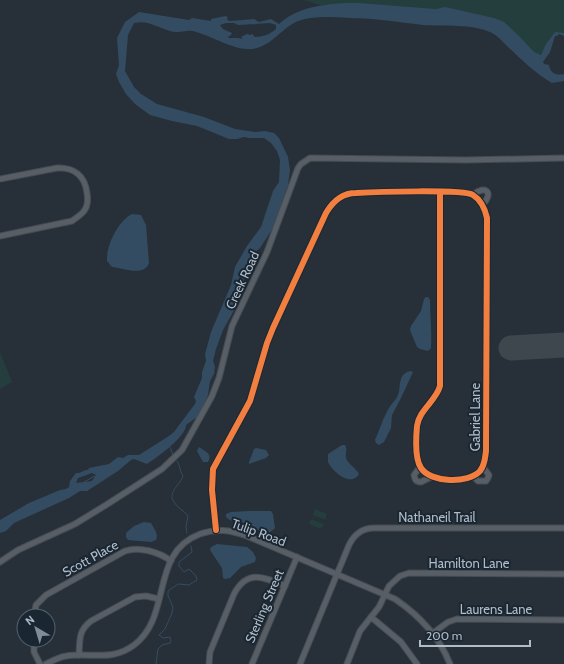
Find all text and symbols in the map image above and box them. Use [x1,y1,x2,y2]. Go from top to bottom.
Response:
street label: Creek Road [222,248,262,312]
street label: Gabriel Lane [467,382,483,451]
street label: Nathaneil Trail [398,509,476,525]
street label: Tulip Road [230,515,288,549]
street label: Scott Place [59,536,121,580]
street label: Hamilton Lane [429,555,510,571]
street label: Sterling Street [241,566,287,645]
street label: Laurens Lane [460,601,533,617]
north arrow [16,608,56,648]
text: N [22,612,37,628]
scale bar [420,622,530,648]
text: 200 m [426,628,462,643]

